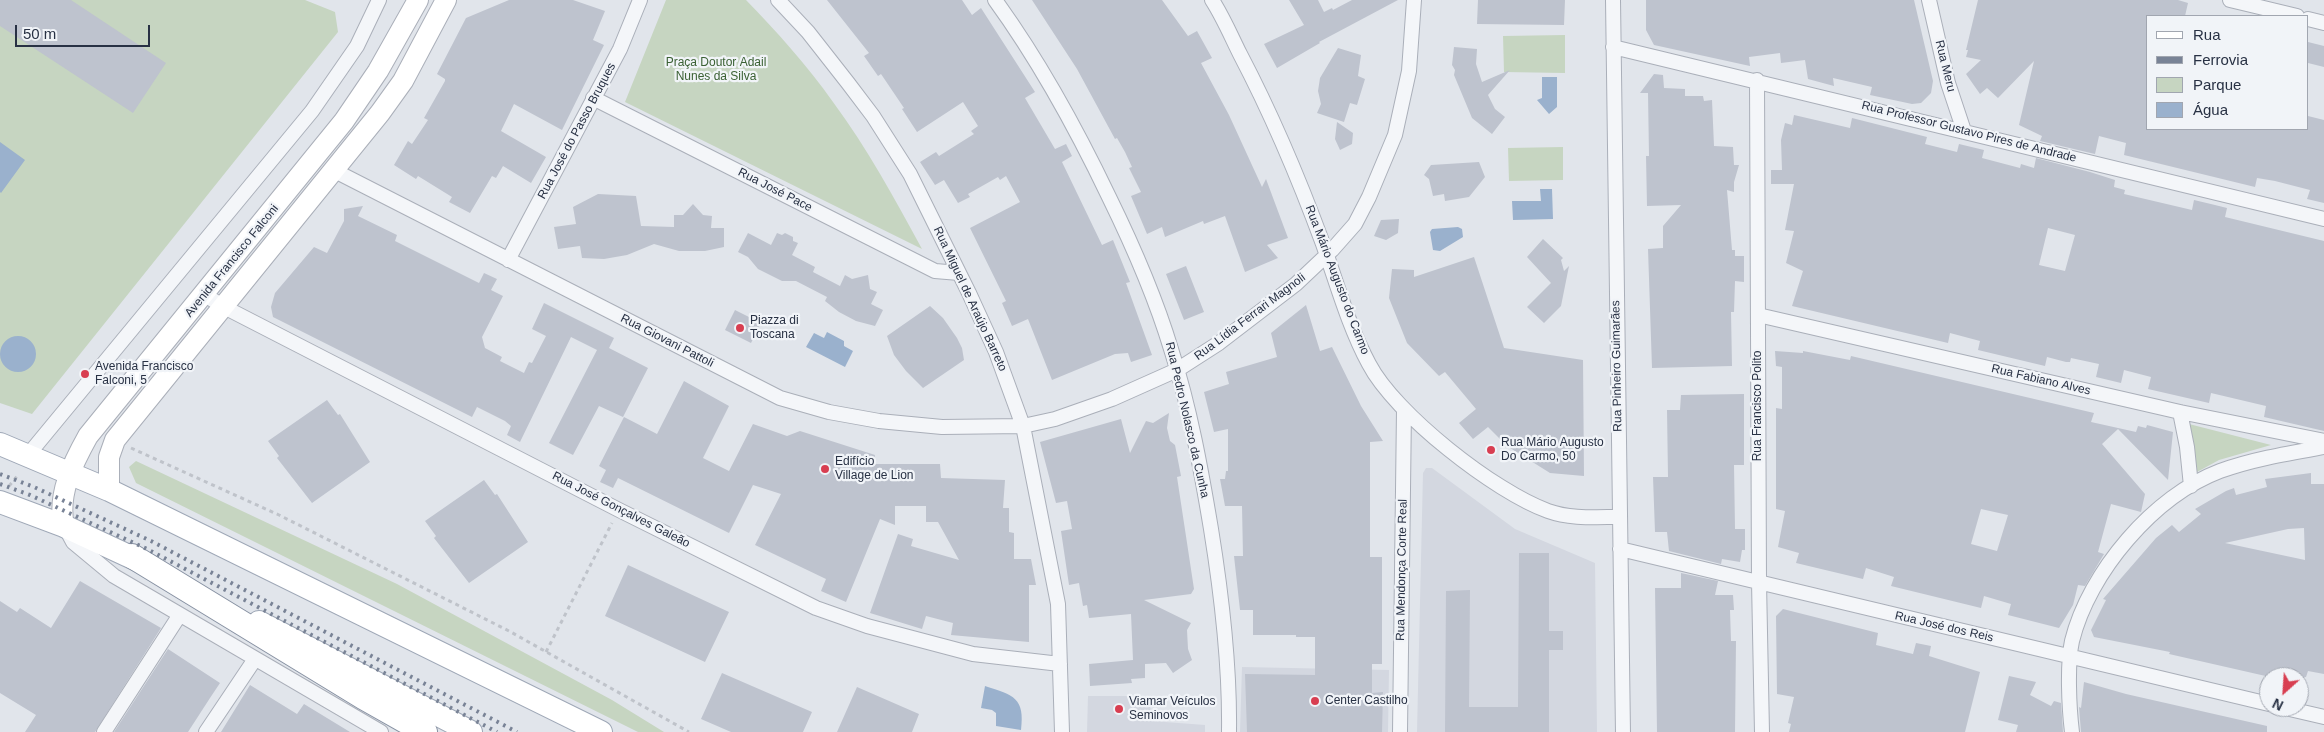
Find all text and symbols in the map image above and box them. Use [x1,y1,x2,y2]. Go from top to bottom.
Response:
scale bar [18,15,152,47]
legend [2146,15,2309,130]
text: 50 m [23,25,56,42]
text: Rua [2193,26,2221,43]
street label: Rua Meru [1932,39,1958,93]
text: Ferrovia [2193,51,2248,68]
park label: Praça Doutor Adail Nunes da Silva [666,56,766,84]
street label: Rua José do Passo Bruques [535,60,619,202]
text: Parque [2193,76,2241,93]
street label: Rua Professor Gustavo Pires de Andrade [1860,98,2078,166]
text: Água [2193,101,2228,118]
street label: Rua José Pace [735,165,815,215]
street label: Avenida Francisco Falconi [182,202,282,320]
street label: Rua Mário Augusto do Carmo [1302,203,1372,357]
street label: Rua Miguel de Araújo Barreto [930,224,1010,374]
street label: Rua Lídia Ferrari Magnoli [1192,271,1308,363]
street label: Rua Pinheiro Guimarães [1609,300,1625,432]
street label: Rua Giovani Pattoli [618,311,716,371]
place label: Piazza di Toscana [750,314,799,342]
marker: Piazza di Toscana [734,322,746,334]
street label: Rua Pedro Nolasco da Cunha [1162,341,1212,499]
street label: Rua Francisco Polito [1751,351,1765,461]
place label: Avenida Francisco Falconi, 5 [95,360,193,388]
street label: Rua Fabiano Alves [1990,362,2092,398]
marker: Avenida Francisco Falconi, 5 [79,368,91,380]
place label: Rua Mário Augusto Do Carmo, 50 [1501,436,1604,464]
marker: Rua Mário Augusto Do Carmo, 50 [1485,444,1497,456]
place label: Edifício Village de Lion [835,455,914,483]
marker: Edifício Village de Lion [819,463,831,475]
street label: Rua José Gonçalves Galeão [550,469,692,551]
street label: Rua Mendonça Corte Real [1394,499,1410,641]
street label: Rua José dos Reis [1893,609,1995,645]
north arrow [2259,667,2309,717]
place label: Center Castilho [1325,694,1408,708]
place label: Viamar Veículos Seminovos [1129,695,1215,723]
marker: Center Castilho [1309,695,1321,707]
text: N [2270,695,2286,714]
marker: Viamar Veículos Seminovos [1113,703,1125,715]

